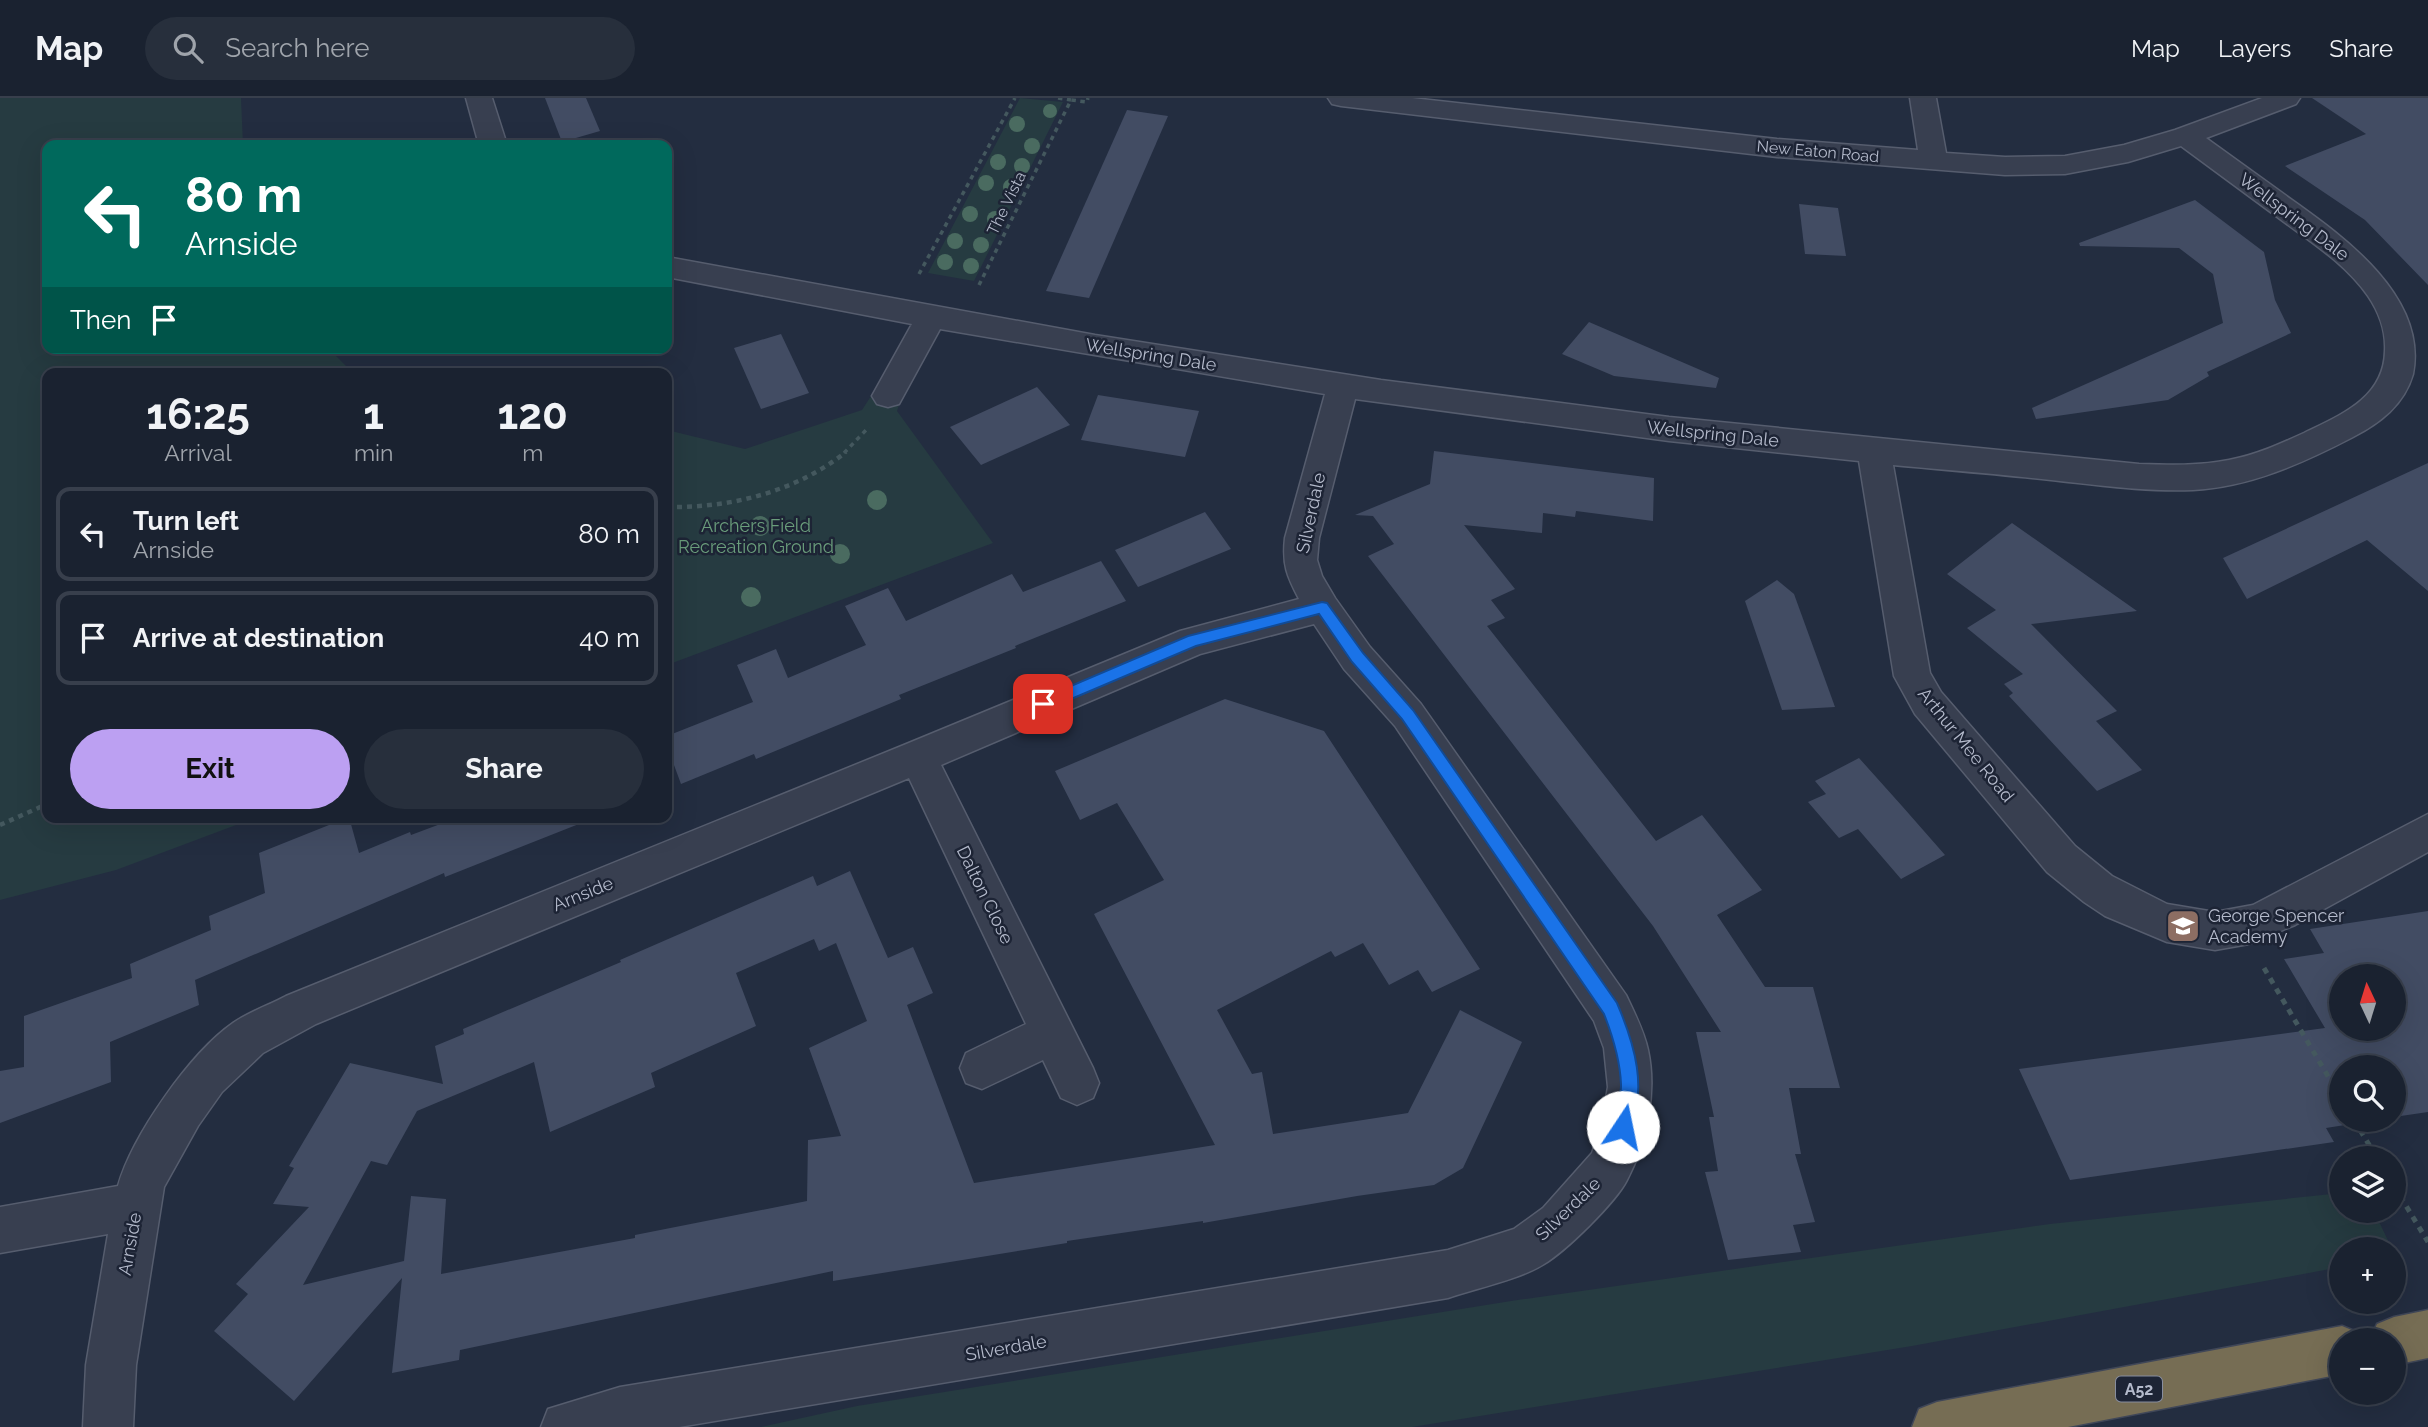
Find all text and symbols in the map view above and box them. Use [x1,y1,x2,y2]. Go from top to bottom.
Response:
search box [145,17,635,80]
text: Map [35,29,103,68]
icon: search [169,29,207,67]
text: Search here [225,33,370,63]
text: Map [2131,34,2180,63]
text: Layers [2218,34,2291,63]
text: Share [2329,34,2393,63]
street label: New Eaton Road [1756,137,1880,166]
text: 80 m [185,166,302,223]
icon: left [70,168,161,259]
street label: The Vista [983,168,1030,238]
street label: Wellspring Dale [2235,168,2354,265]
text: Arnside [185,225,298,262]
icon: arrive [145,301,183,339]
text: Then [70,305,131,335]
street label: Wellspring Dale [1084,334,1218,375]
text: 16:25 [146,390,250,439]
text: 1 [363,390,384,439]
text: 120 [498,390,568,439]
street label: Wellspring Dale [1646,416,1780,451]
text: Arrival [164,439,232,466]
text: min [354,439,393,466]
text: m [522,439,543,466]
street label: Silverdale [1292,470,1329,555]
text: Turn left [133,506,239,536]
icon: left [74,515,112,553]
park label: Archers Field Recreation Ground [678,515,834,557]
text: 80 m [578,519,640,549]
text: Arnside [133,536,214,563]
icon: arrive [74,619,112,657]
text: Arrive at destination [133,623,384,653]
text: 40 m [579,623,640,653]
pin [1013,674,1073,734]
street label: Arthur Mee Road [1914,683,2019,806]
icon: arrive [1024,685,1062,723]
button: Exit [70,729,350,809]
button: Share [364,729,644,809]
street label: Dalton Close [953,842,1018,948]
street label: Arnside [549,872,617,915]
place label: George Spencer Academy [2208,905,2345,947]
school or university icon: George Spencer Academy [2164,907,2202,945]
north arrow [2329,964,2406,1041]
map controls [2329,964,2406,1405]
button: search [2329,1055,2406,1132]
position arrow [1586,1090,1660,1164]
button: layers [2329,1146,2406,1223]
street label: Silverdale [1531,1172,1605,1245]
street label: Arnside [114,1210,145,1277]
button: + [2329,1237,2406,1314]
button: − [2329,1328,2406,1405]
street label: Silverdale [964,1330,1048,1365]
road number: A52 [2116,1376,2162,1401]

